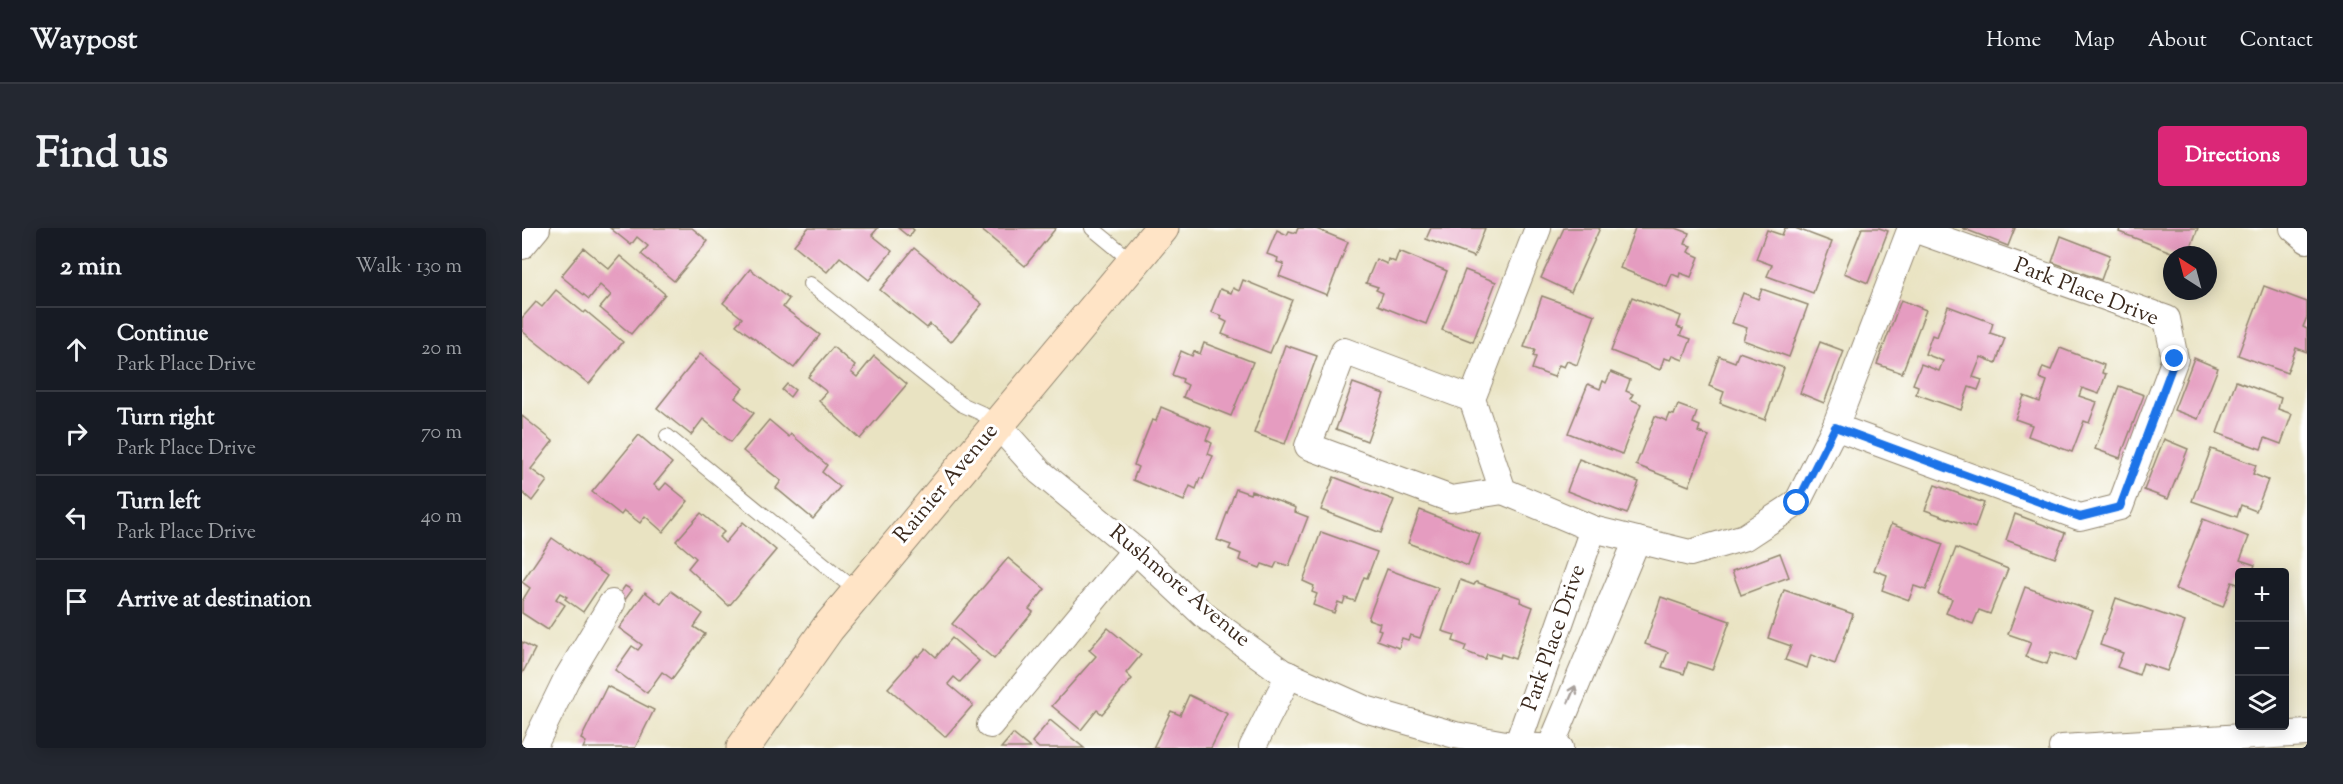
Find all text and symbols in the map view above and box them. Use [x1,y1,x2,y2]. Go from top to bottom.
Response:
text: Waypost [30,21,137,61]
text: Home [1986,26,2041,56]
text: Map [2074,26,2115,56]
text: About [2148,26,2207,56]
text: Contact [2240,26,2313,56]
text: Find us [36,126,168,186]
button: Directions [2158,126,2307,186]
north arrow [2163,246,2217,300]
text: 2 min [60,249,122,286]
street label: Park Place Drive [2009,251,2163,335]
text: Walk · 130 m [355,253,462,282]
text: Continue [117,319,208,351]
icon: ahead [60,333,93,366]
text: 20 m [421,335,462,364]
route end [2161,345,2187,371]
text: Park Place Drive [117,351,256,380]
text: Turn right [117,403,214,435]
icon: right [60,417,93,450]
street label: Rainier Avenue [887,417,1007,551]
text: 70 m [421,419,462,448]
text: Park Place Drive [117,435,256,464]
text: Turn left [117,487,200,519]
route start [1783,489,1809,515]
icon: left [60,501,93,534]
text: 40 m [421,503,462,532]
street label: Rushmore Avenue [1101,518,1257,656]
text: Park Place Drive [117,519,256,548]
street label: Park Place Drive [1515,560,1595,716]
map controls [2235,568,2289,730]
button: + [2235,568,2289,622]
icon: arrive [60,585,93,618]
text: Arrive at destination [117,585,312,617]
button: − [2235,622,2289,676]
button: layers [2235,676,2289,730]
one-way arrow [1567,685,1578,703]

